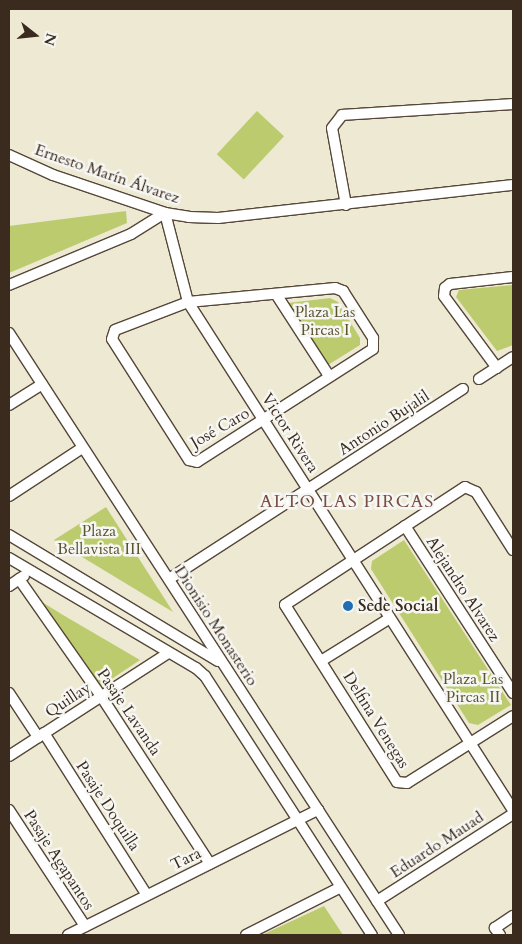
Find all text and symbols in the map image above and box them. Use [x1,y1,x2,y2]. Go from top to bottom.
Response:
north arrow [10,10,60,60]
text: N [39,31,61,48]
street label: Ernesto Marín Álvarez [32,140,182,208]
park label: Plaza Las Pircas I [295,302,355,340]
street label: Antonio Bujalil [335,387,433,459]
street label: Victor Rivera [257,390,323,476]
street label: José Caro [187,404,253,452]
district label: ALTO LAS PIRCAS [258,491,436,513]
park label: Plaza Bellavista III [57,521,141,559]
street label: Alejandro Alvarez [422,533,504,645]
street label: Dionisio Monasterio [170,563,262,689]
place label: Sede Social [358,596,438,616]
marker: Sede Social [342,600,354,612]
street label: Pasaje Lavanda [93,665,165,759]
street label: Delfina Venegas [339,668,413,772]
park label: Plaza Las Pircas II [443,669,503,707]
street label: Quillay [42,678,94,722]
street label: Pasaje Doquilla [72,757,144,855]
street label: Pasaje Agapantos [19,806,99,914]
street label: Eduardo Mauad [387,808,487,882]
street label: Tara [168,843,204,875]

